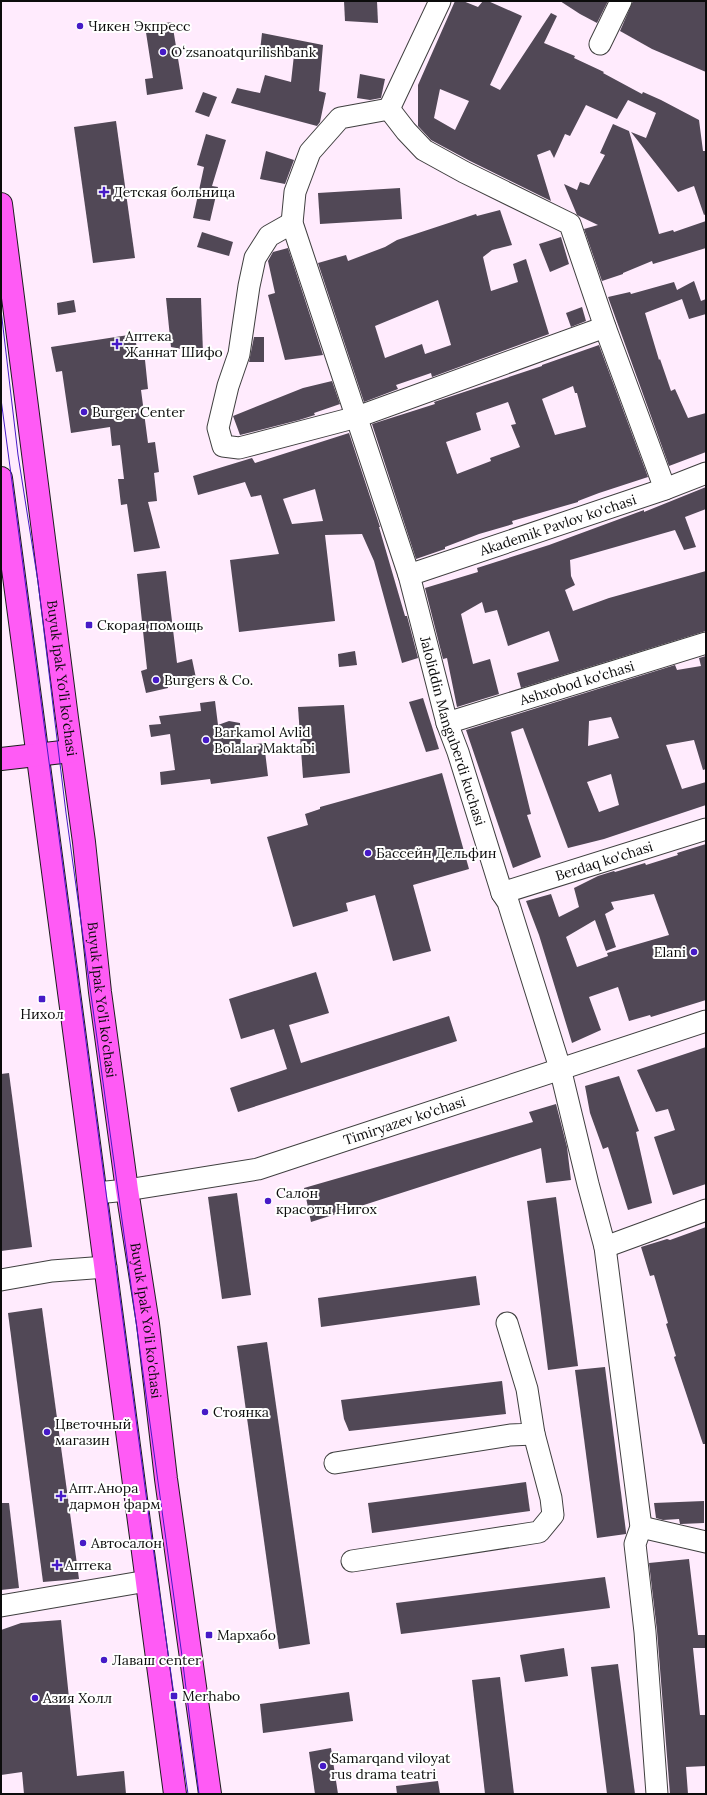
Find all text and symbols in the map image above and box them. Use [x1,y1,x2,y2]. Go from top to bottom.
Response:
place label: Чикен Экпресс [88,17,190,35]
marker: Чикен Экпресс [75,21,85,31]
place label: Oʻzsanoatqurilishbank [171,43,317,61]
marker: Oʻzsanoatqurilishbank [158,47,168,57]
place label: Детская больница [113,183,235,201]
marker: Детская больница [98,186,110,198]
place label: Аптека Жаннат Шифо [124,327,223,361]
marker: Аптека Жаннат Шифо [112,339,122,349]
place label: Burger Center [92,403,185,421]
marker: Burger Center [79,407,89,417]
street label: Akademik Pavlov ko'chasi [476,490,639,560]
street label: Buyuk Ipak Yo'li ko'chasi [43,599,81,757]
place label: Скорая помощь [97,616,203,634]
marker: Скорая помощь [84,620,94,630]
street label: Jaloliddin Manguberdi kuchasi [416,633,489,828]
street label: Ashxobod ko'chasi [516,657,637,709]
place label: Burgers & Co. [164,671,253,689]
marker: Burgers & Co. [151,675,161,685]
place label: Barkamol Avlid Bolalar Maktabi [214,723,315,757]
marker: Barkamol Avlid Bolalar Maktabi [201,735,211,745]
street label: Berdaq ko'chasi [553,837,655,885]
place label: Бассейн Дельфин [376,844,497,862]
marker: Бассейн Дельфин [363,848,373,858]
street label: Buyuk Ipak Yo'li ko'chasi [84,921,121,1079]
place label: Elani [654,943,686,961]
marker: Elani [689,947,699,957]
marker: Нихол [37,994,47,1004]
place label: Нихол [20,1005,64,1023]
street label: Timiryazev ko'chasi [341,1092,468,1149]
place label: Салон красоты Нигох [276,1184,378,1218]
marker: Салон красоты Нигох [263,1196,273,1206]
street label: Buyuk Ipak Yo'li ko'chasi [126,1241,166,1399]
place label: Стоянка [213,1403,269,1421]
marker: Стоянка [200,1407,210,1417]
place label: Цветочный магазин [55,1415,131,1449]
marker: Цветочный магазин [42,1427,52,1437]
place label: Апт.Анора дармон фарм [68,1479,161,1513]
marker: Апт.Анора дармон фарм [56,1491,66,1501]
place label: Автосалон [90,1534,162,1552]
marker: Автосалон [78,1538,88,1548]
place label: Аптека [64,1556,112,1574]
marker: Аптека [52,1560,62,1570]
place label: Мархабо [217,1626,276,1644]
marker: Мархабо [204,1630,214,1640]
place label: Лаваш center [112,1651,201,1669]
marker: Лаваш center [99,1655,109,1665]
place label: Merhabo [182,1687,240,1705]
place label: Азия Холл [42,1689,112,1707]
marker: Merhabo [169,1691,179,1701]
marker: Азия Холл [30,1693,40,1703]
place label: Samarqand viloyat rus drama teatri [331,1749,451,1783]
marker: Samarqand viloyat rus drama teatri [318,1761,328,1771]

